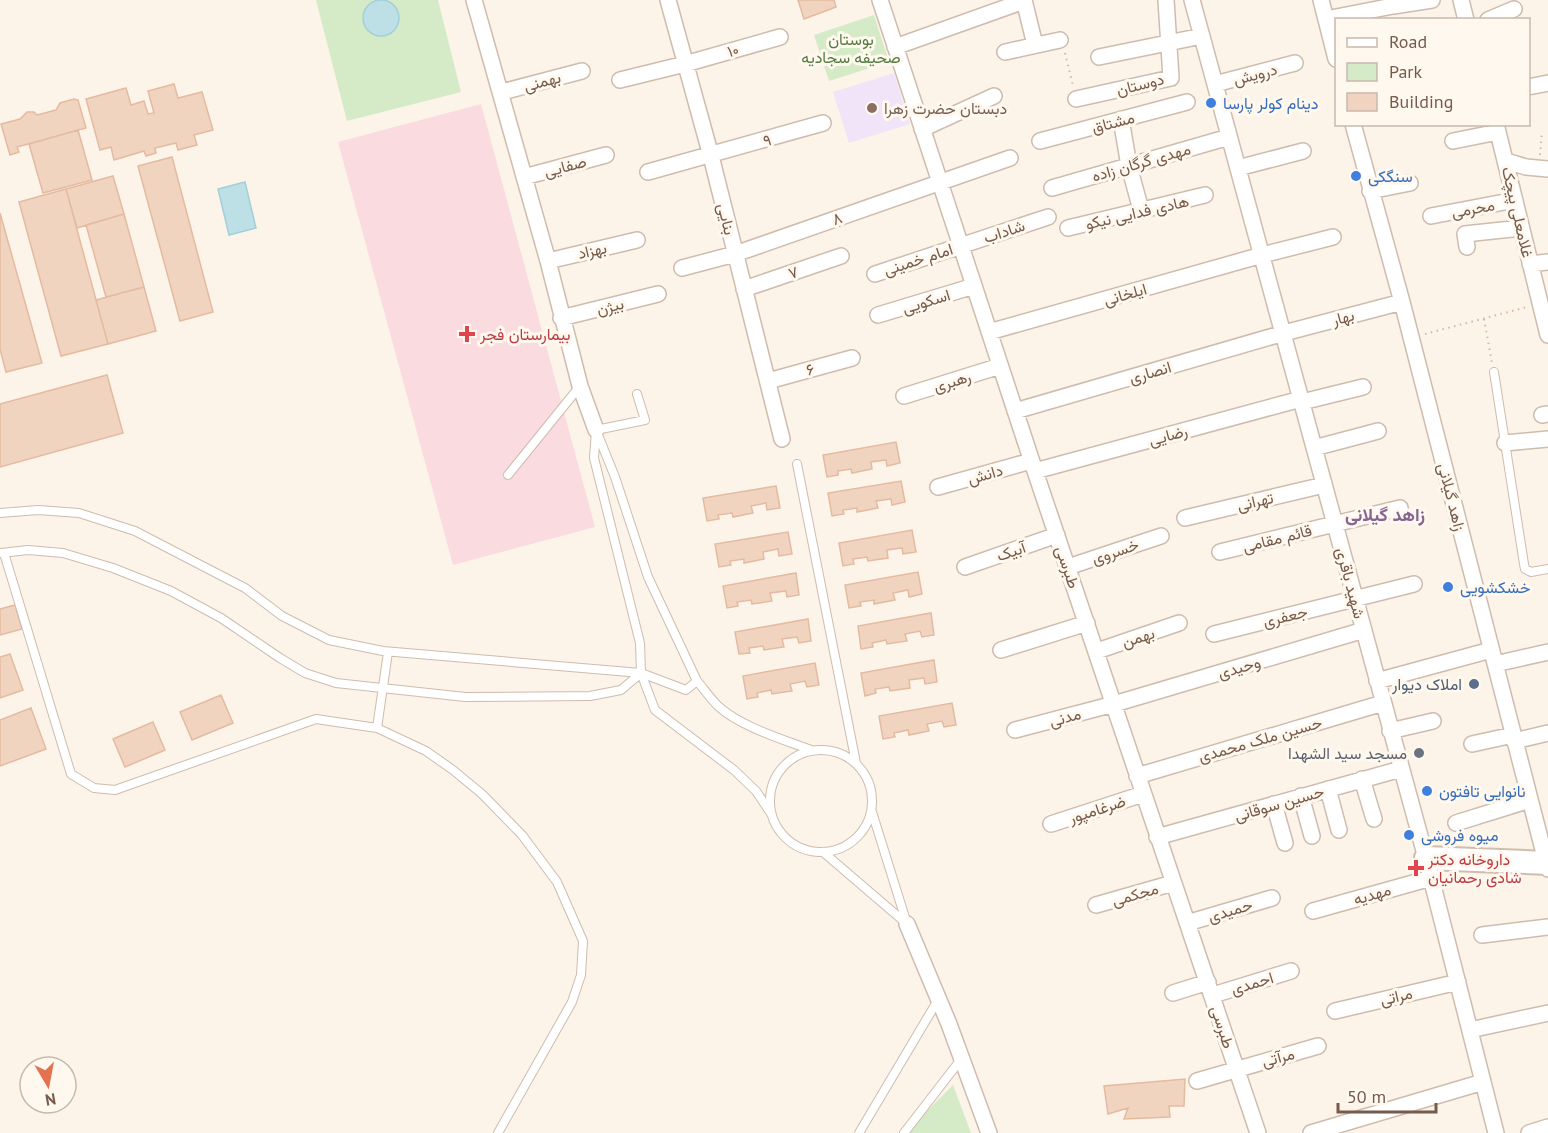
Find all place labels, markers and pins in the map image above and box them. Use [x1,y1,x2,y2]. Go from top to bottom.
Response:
place label: دینام کولر پارسا [1223,93,1319,115]
marker: دینام کولر پارسا [1204,96,1218,110]
place label: دبستان حضرت زهرا [884,98,1007,119]
marker: دبستان حضرت زهرا [865,101,879,115]
place label: سنگکی [1368,166,1413,187]
marker: سنگکی [1349,169,1363,183]
place label: بیمارستان فجر [479,324,571,345]
marker: بیمارستان فجر [458,325,476,343]
place label: خشکشویی [1460,577,1531,598]
marker: خشکشویی [1441,580,1455,594]
place label: املاک دیوار [1391,674,1462,695]
marker: املاک دیوار [1467,677,1481,691]
place label: مسجد سید الشهدا [1288,743,1407,764]
marker: مسجد سید الشهدا [1412,746,1426,760]
place label: نانوایی تافتون [1439,781,1525,802]
marker: نانوایی تافتون [1420,784,1434,798]
place label: میوه فروشی [1421,825,1498,846]
marker: میوه فروشی [1402,828,1416,842]
place label: داروخانه دکتر شادی رحمانیان [1427,849,1522,888]
marker: داروخانه دکتر شادی رحمانیان [1409,861,1423,875]

